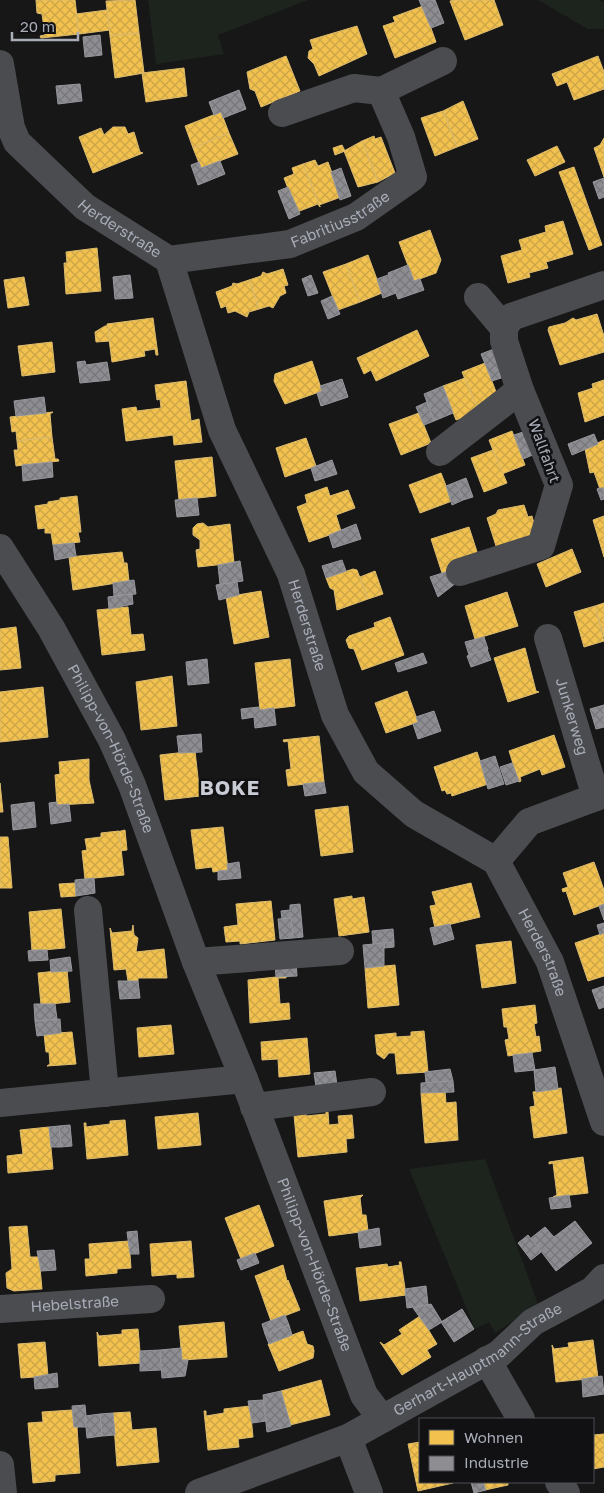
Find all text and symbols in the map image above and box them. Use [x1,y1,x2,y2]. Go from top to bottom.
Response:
scale bar [12,10,79,42]
text: 20 m [20,17,55,35]
street label: Fabritiusstraße [288,186,393,251]
street label: Herderstraße [75,195,165,261]
street label: Wallfahrt [525,416,565,485]
street label: Herderstraße [285,577,331,673]
street label: Philipp-von-Hörde-Straße [64,661,159,836]
street label: Junkerweg [553,675,593,757]
district label: BOKE [200,775,260,799]
street label: Herderstraße [515,905,571,999]
street label: Philipp-von-Hörde-Straße [274,1175,357,1354]
street label: Hebelstraße [30,1291,120,1315]
street label: Gerhart-Hauptmann-Straße [390,1298,565,1419]
legend [419,1418,594,1483]
text: Wohnen [464,1428,523,1446]
text: Industrie [464,1453,529,1471]

